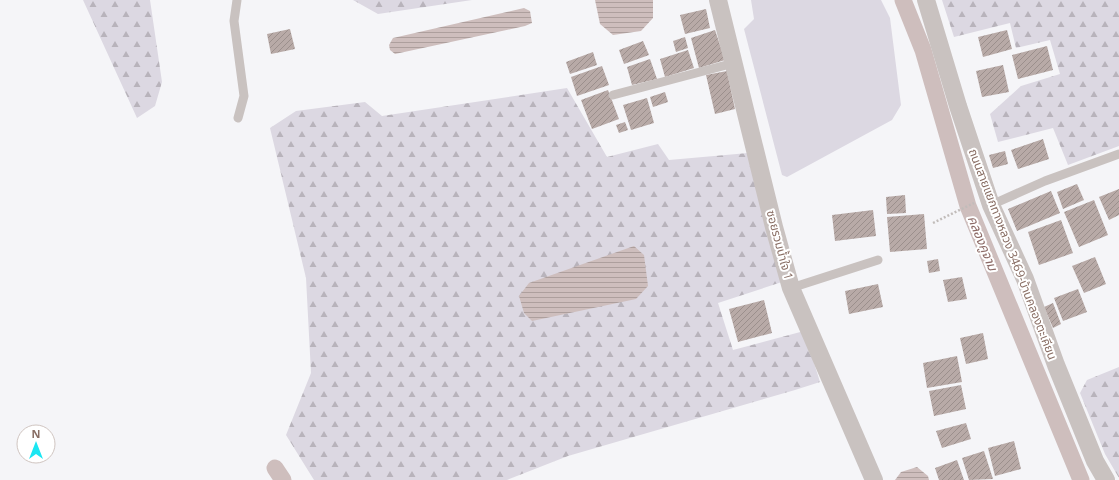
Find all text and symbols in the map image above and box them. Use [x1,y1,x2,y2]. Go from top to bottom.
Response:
street label: ถนนสายแยกทางหลวง 3469-บ้านคลองตะเคียน [965,146,1061,362]
street label: ซอยรวมน้ำใจ 1 [763,208,797,282]
water label: คลองคูจาม [964,213,1003,274]
north arrow [16,424,56,464]
text: N [32,426,40,441]

